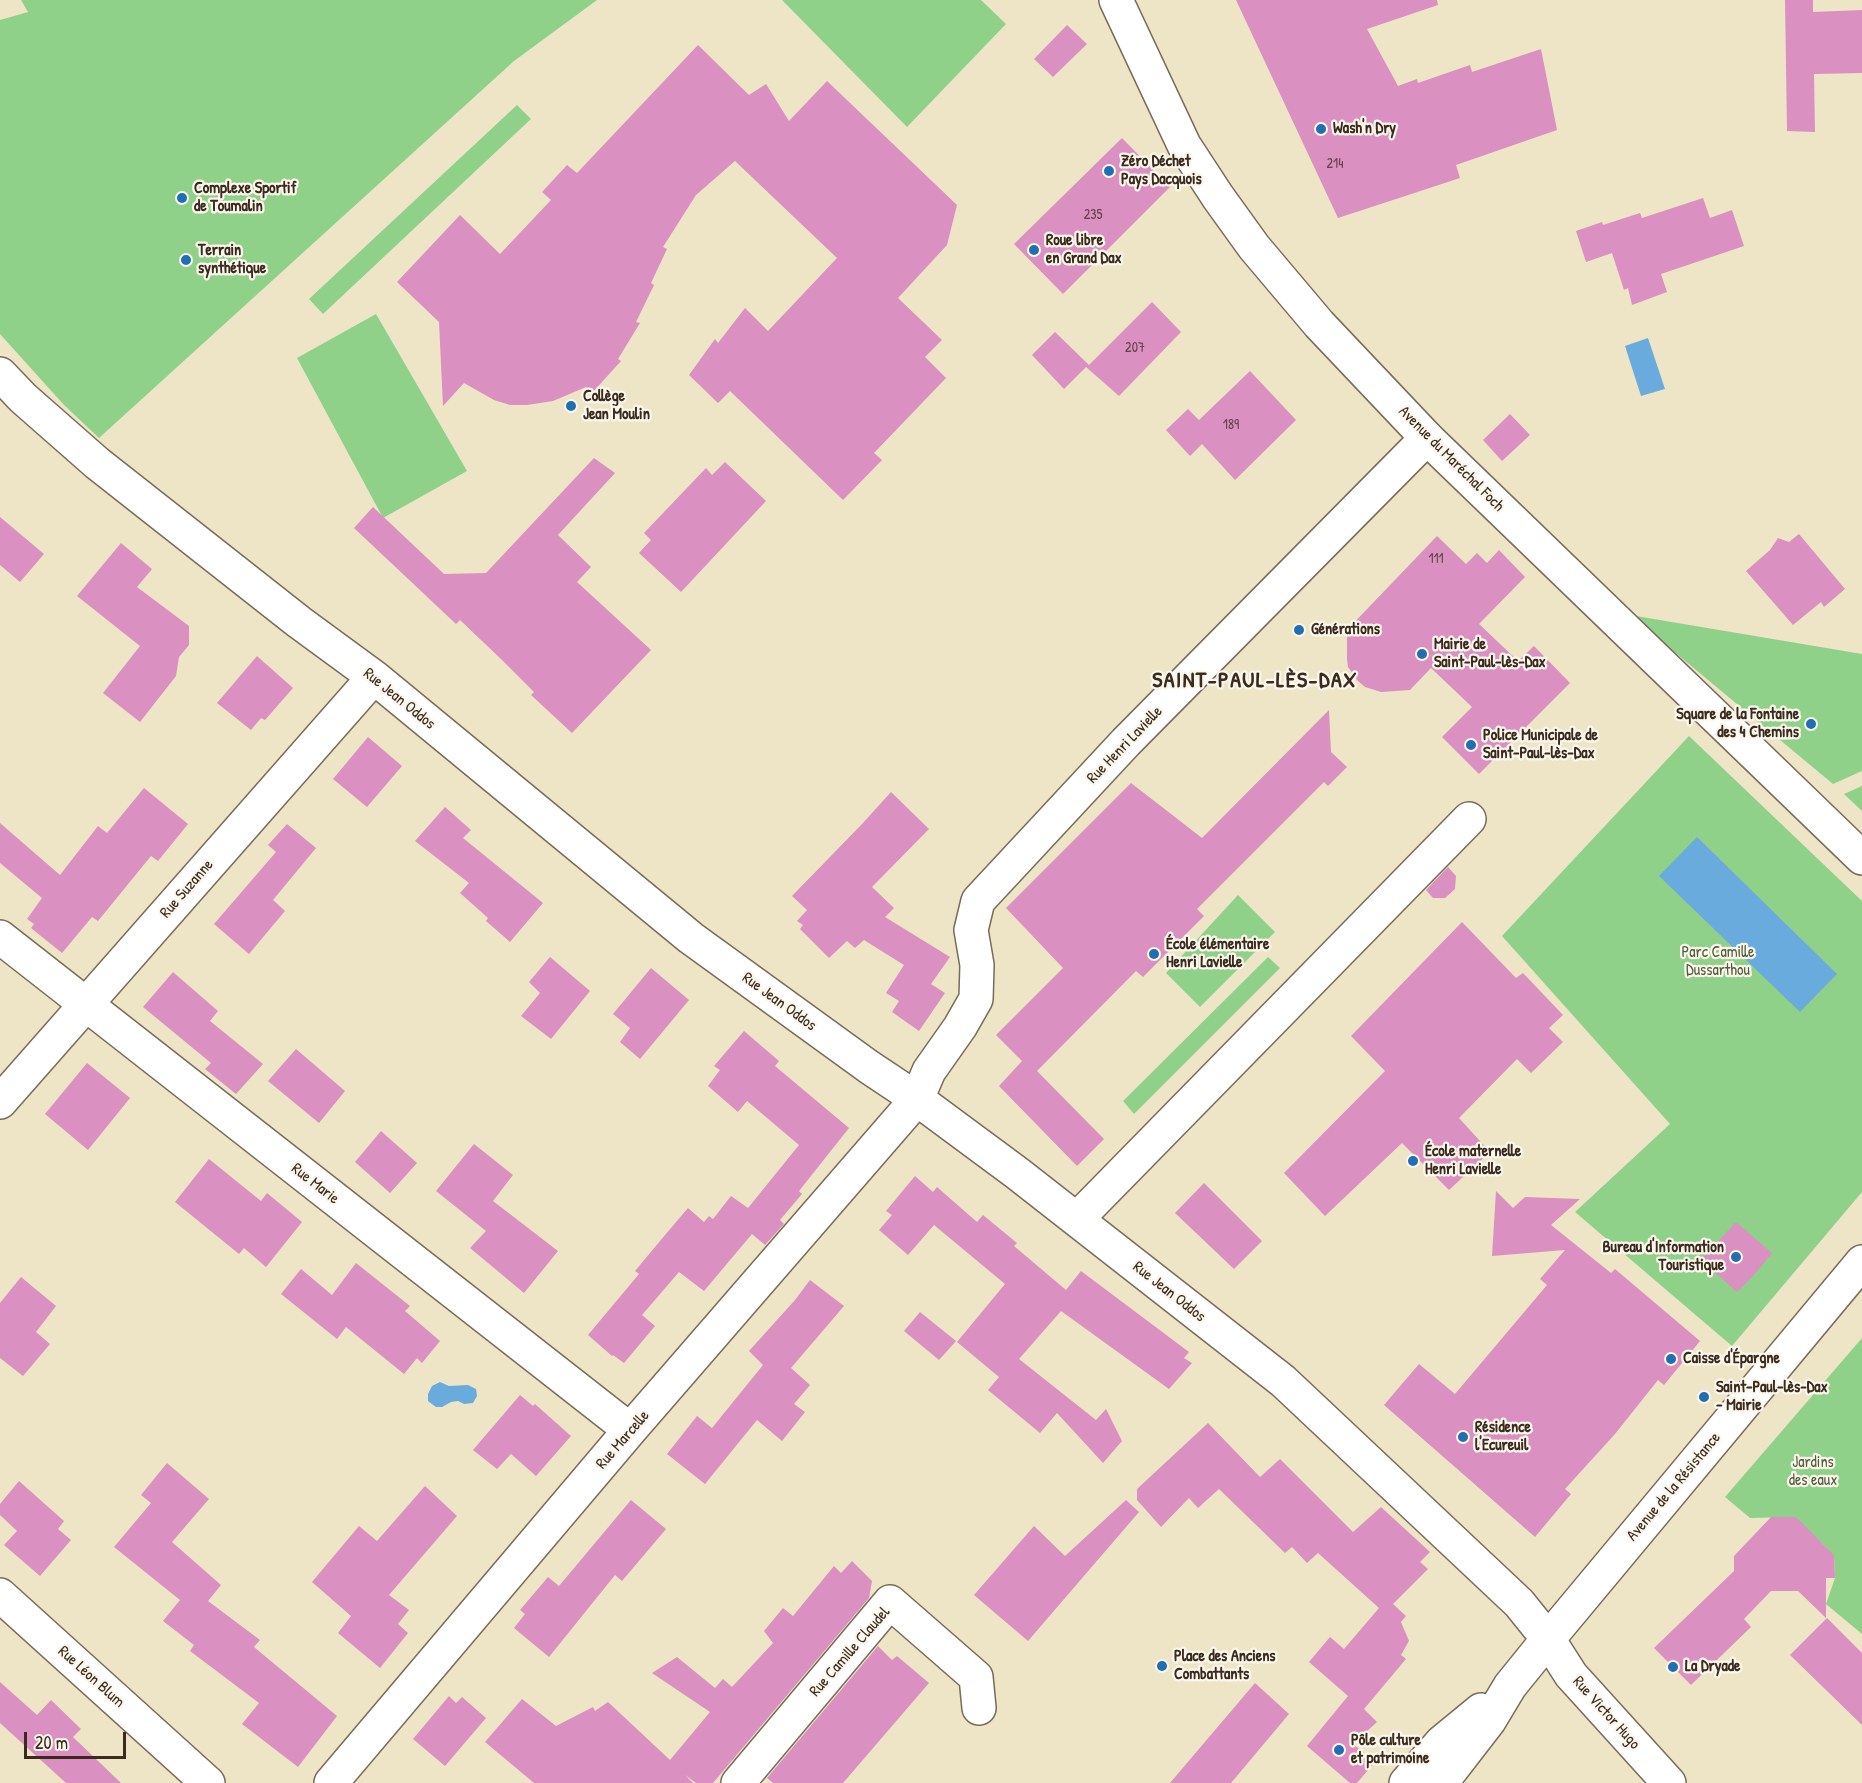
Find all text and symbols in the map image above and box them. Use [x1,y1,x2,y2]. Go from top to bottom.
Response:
place label: Wash'n Dry [1333,119,1396,139]
marker: Wash'n Dry [1314,122,1328,136]
place label: Zéro Déchet Pays Dacquois [1121,152,1202,190]
house number: 214 [1327,156,1343,172]
marker: Zéro Déchet Pays Dacquois [1102,164,1116,178]
place label: Complexe Sportif de Toumalin [194,179,296,217]
marker: Complexe Sportif de Toumalin [175,191,189,205]
house number: 235 [1084,207,1102,223]
place label: Roue libre en Grand Dax [1046,231,1122,269]
place label: Terrain synthétique [198,241,266,279]
marker: Roue libre en Grand Dax [1027,243,1041,257]
marker: Terrain synthétique [179,253,193,267]
house number: 207 [1125,340,1145,356]
place label: Collège Jean Moulin [583,387,650,425]
marker: Collège Jean Moulin [564,399,578,413]
street label: Avenue du Maréchal Foch [1394,402,1508,516]
house number: 189 [1223,417,1239,433]
house number: 111 [1428,551,1444,567]
place label: Générations [1311,620,1380,640]
marker: Générations [1292,623,1306,637]
place label: Mairie de Saint-Paul-lès-Dax [1434,635,1546,673]
marker: Mairie de Saint-Paul-lès-Dax [1415,647,1429,661]
street label: Rue Jean Oddos [359,664,439,734]
district label: SAINT-PAUL-LÈS-DAX [1152,668,1358,694]
street label: Rue Henri Lavielle [1083,702,1167,788]
place label: Square de la Fontaine des 4 Chemins [1676,705,1799,743]
marker: Square de la Fontaine des 4 Chemins [1804,717,1818,731]
place label: Police Municipale de Saint-Paul-lès-Dax [1483,726,1598,764]
marker: Police Municipale de Saint-Paul-lès-Dax [1464,738,1478,752]
street label: Rue Suzanne [156,856,218,922]
place label: École élémentaire Henri Lavielle [1166,935,1269,973]
park label: Parc Camille Dussarthou [1682,943,1754,981]
marker: École élémentaire Henri Lavielle [1147,947,1161,961]
street label: Rue Jean Oddos [738,969,820,1035]
place label: École maternelle Henri Lavielle [1425,1142,1521,1180]
marker: École maternelle Henri Lavielle [1406,1154,1420,1168]
street label: Rue Marie [287,1159,343,1209]
place label: Bureau d'Information Touristique [1602,1238,1724,1276]
marker: Bureau d'Information Touristique [1729,1250,1743,1264]
street label: Rue Jean Oddos [1129,1258,1209,1326]
place label: Caisse d'Épargne [1683,1349,1780,1369]
marker: Caisse d'Épargne [1664,1352,1678,1366]
place label: Saint-Paul-lès-Dax - Mairie [1716,1378,1828,1416]
marker: Saint-Paul-lès-Dax - Mairie [1697,1390,1711,1404]
street label: Rue Marcelle [592,1407,654,1473]
place label: Résidence l'Ecureuil [1475,1418,1531,1456]
street label: Avenue de la Résistance [1623,1429,1725,1545]
marker: Résidence l'Ecureuil [1456,1430,1470,1444]
park label: Jardins des eaux [1789,1453,1837,1491]
street label: Rue Camille Claudel [806,1603,894,1701]
street label: Rue Léon Blum [54,1642,128,1712]
place label: Place des Anciens Combattants [1174,1647,1276,1685]
place label: La Dryade [1685,1657,1740,1677]
marker: Place des Anciens Combattants [1155,1659,1169,1673]
marker: La Dryade [1666,1660,1680,1674]
street label: Rue Victor Hugo [1568,1672,1644,1754]
scale bar [27,1720,129,1758]
text: 20 m [35,1730,68,1755]
place label: Pôle culture et patrimoine [1351,1731,1429,1769]
marker: Pôle culture et patrimoine [1332,1743,1346,1757]

